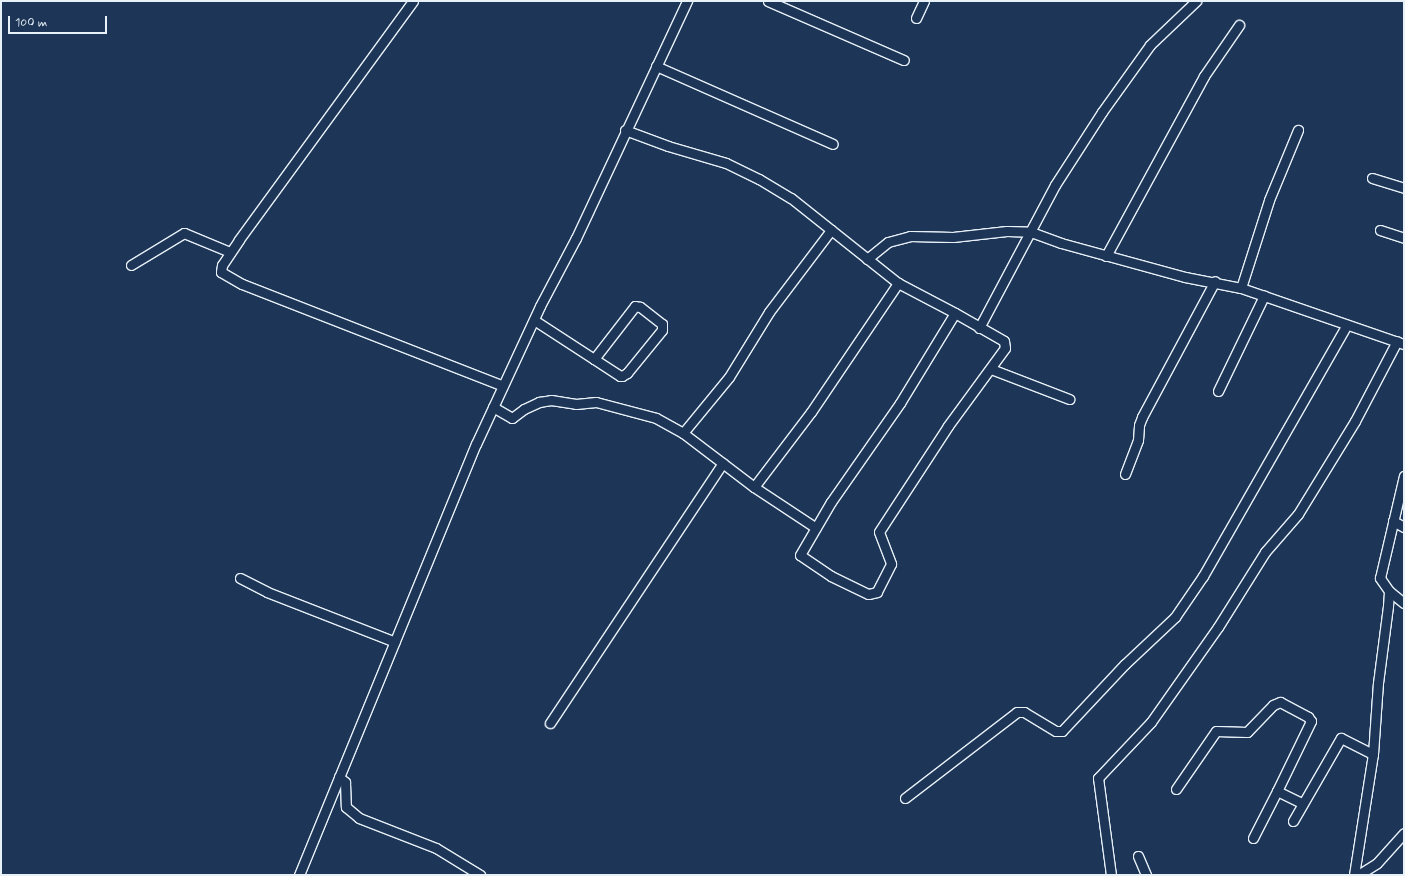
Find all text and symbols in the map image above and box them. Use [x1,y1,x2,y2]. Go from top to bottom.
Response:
scale bar [10,8,109,34]
text: 100 m [15,15,47,31]

